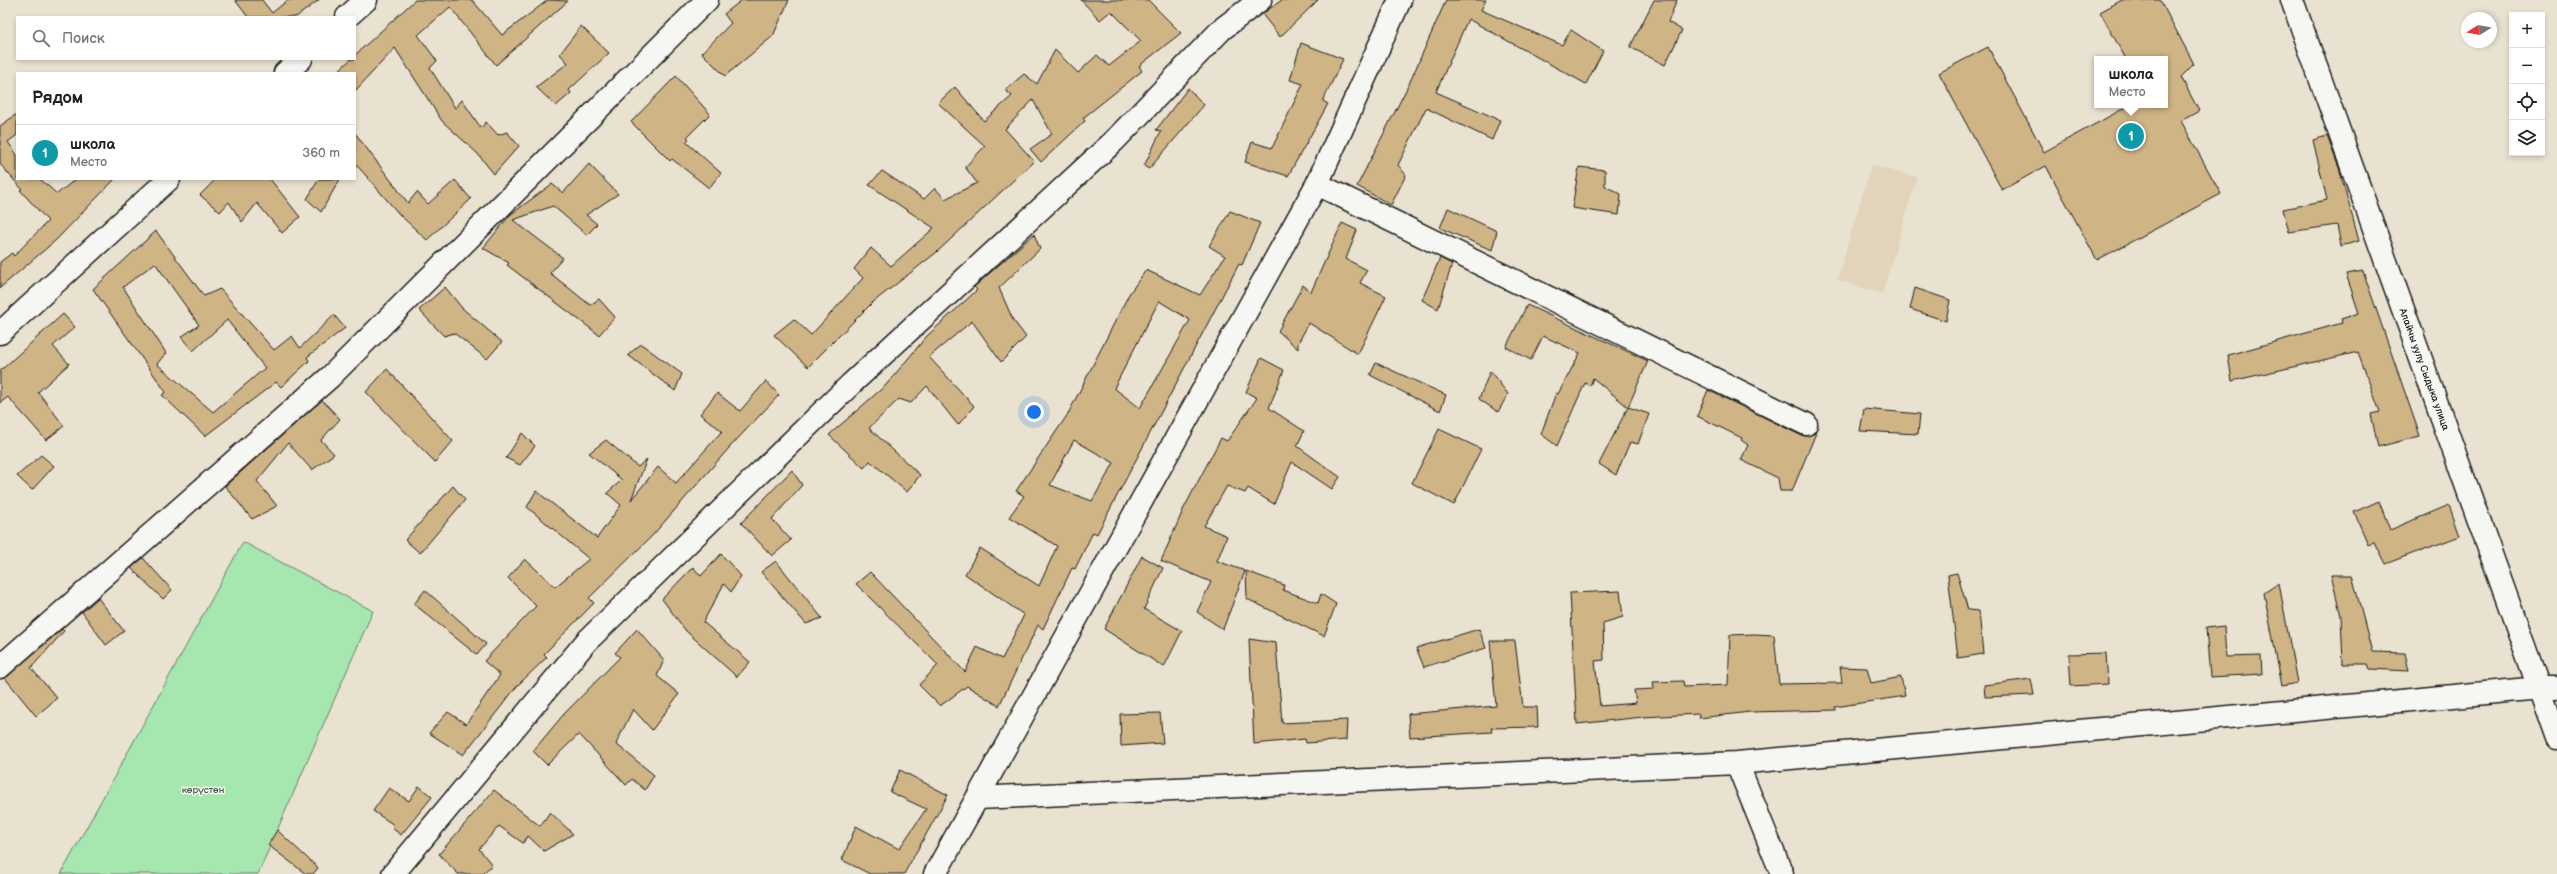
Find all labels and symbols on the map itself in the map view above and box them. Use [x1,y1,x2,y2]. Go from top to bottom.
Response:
north arrow [2461,12,2497,48]
pin: 1 [2118,121,2144,151]
street label: Алайчы уулу Сыдыка улица [2396,306,2452,432]
your location [1024,402,1044,422]
park label: көрүстөн [182,784,224,796]

